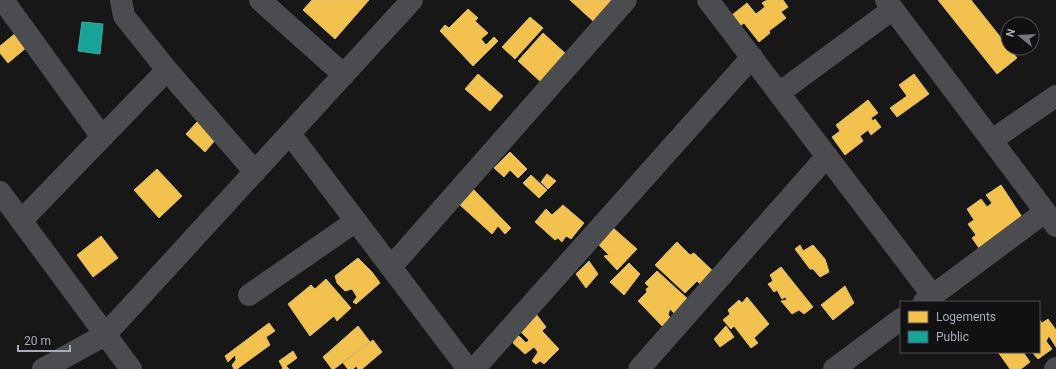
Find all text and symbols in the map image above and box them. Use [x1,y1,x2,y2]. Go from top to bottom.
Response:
north arrow [1000,16,1040,56]
text: N [1004,27,1018,39]
legend [900,301,1040,353]
text: Logements [936,310,996,324]
scale bar [18,327,70,353]
text: Public [936,330,969,344]
text: 20 m [24,334,51,348]

